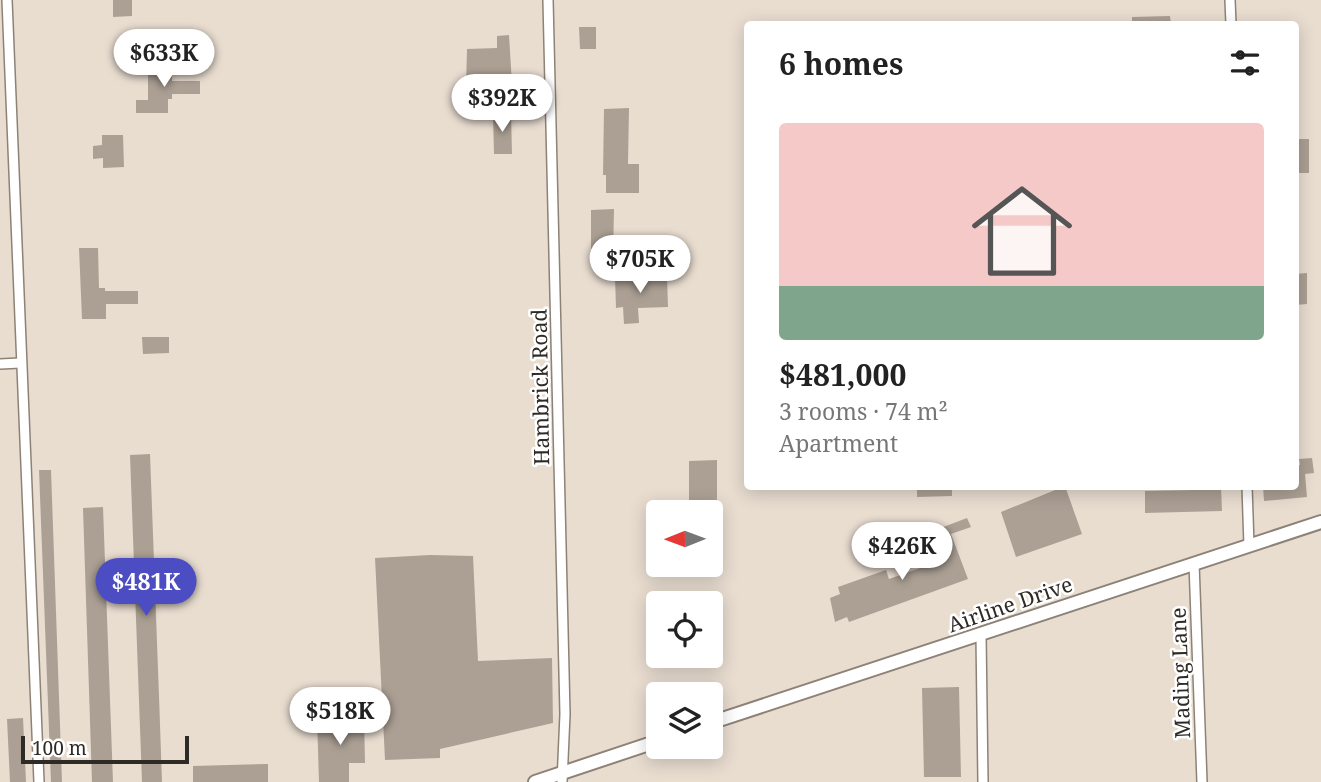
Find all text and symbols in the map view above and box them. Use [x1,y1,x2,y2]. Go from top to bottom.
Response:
pin: $633K [115,29,213,89]
text: $633K [130,36,198,68]
text: 6 homes [779,43,903,84]
icon: filters [1226,44,1264,82]
pin: $392K [453,74,551,134]
text: $392K [468,81,536,113]
icon: home [959,168,1085,294]
pin: $705K [591,236,689,295]
text: $705K [606,242,674,274]
street label: Hambrick Road [525,308,555,465]
text: $481,000 [779,354,906,395]
text: 3 rooms · 74 m² [779,395,948,427]
text: Apartment [779,427,898,459]
north arrow [646,500,723,578]
map controls [646,500,723,759]
pin: $426K [853,522,951,582]
text: $426K [868,529,936,561]
pin: $481K [97,558,195,618]
text: $481K [112,565,180,597]
street label: Airline Drive [944,570,1076,638]
button: locate [646,591,723,668]
street label: Mading Lane [1164,607,1196,739]
button: layers [646,682,723,759]
pin: $518K [291,688,389,747]
text: $518K [306,694,374,726]
scale bar [21,733,189,765]
text: 100 m [32,735,87,761]

